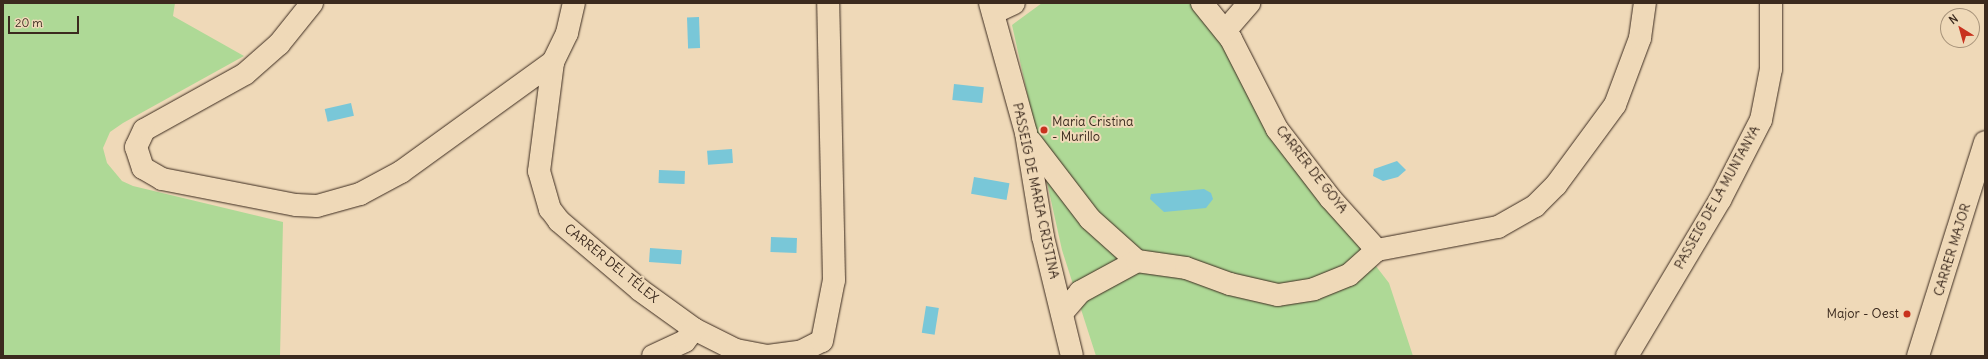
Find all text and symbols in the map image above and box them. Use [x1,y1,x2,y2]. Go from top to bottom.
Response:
scale bar [10,8,81,34]
north arrow [1940,8,1980,48]
text: N [1946,11,1961,27]
text: 20 m [15,15,43,30]
street label: PASSEIG DE MARIA CRISTINA [1009,102,1061,280]
place label: Maria Cristina - Murillo [1052,115,1133,146]
street label: CARRER DE GOYA [1272,123,1350,217]
street label: PASSEIG DE LA MUNTANYA [1672,124,1764,272]
marker: Maria Cristina - Murillo [1039,125,1049,135]
street label: CARRER MAJOR [1931,202,1975,298]
street label: CARRER DEL TÉLEX [561,221,661,307]
place label: Major - Oest [1826,306,1899,322]
marker: Major - Oest [1902,309,1912,319]

